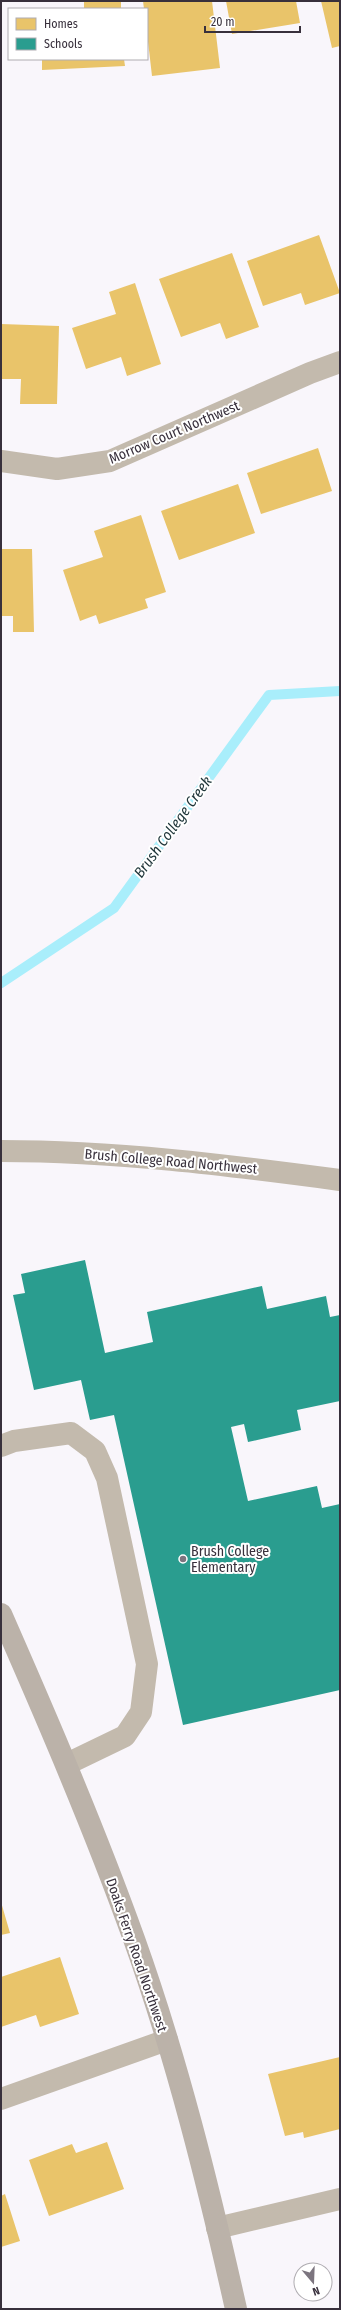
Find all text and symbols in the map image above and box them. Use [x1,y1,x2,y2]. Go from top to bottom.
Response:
legend [8,8,148,60]
scale bar [205,8,300,34]
text: 20 m [211,15,235,29]
text: Homes [44,17,78,31]
text: Schools [44,37,82,51]
street label: Morrow Court Northwest [106,397,242,468]
water label: Brush College Creek [130,772,216,881]
street label: Brush College Road Northwest [84,1145,258,1178]
place label: Brush College Elementary [191,1543,269,1576]
marker: Brush College Elementary [178,1554,188,1564]
street label: Doaks Ferry Road Northwest [102,1876,171,2035]
north arrow [293,2262,333,2302]
text: N [311,2284,321,2298]

